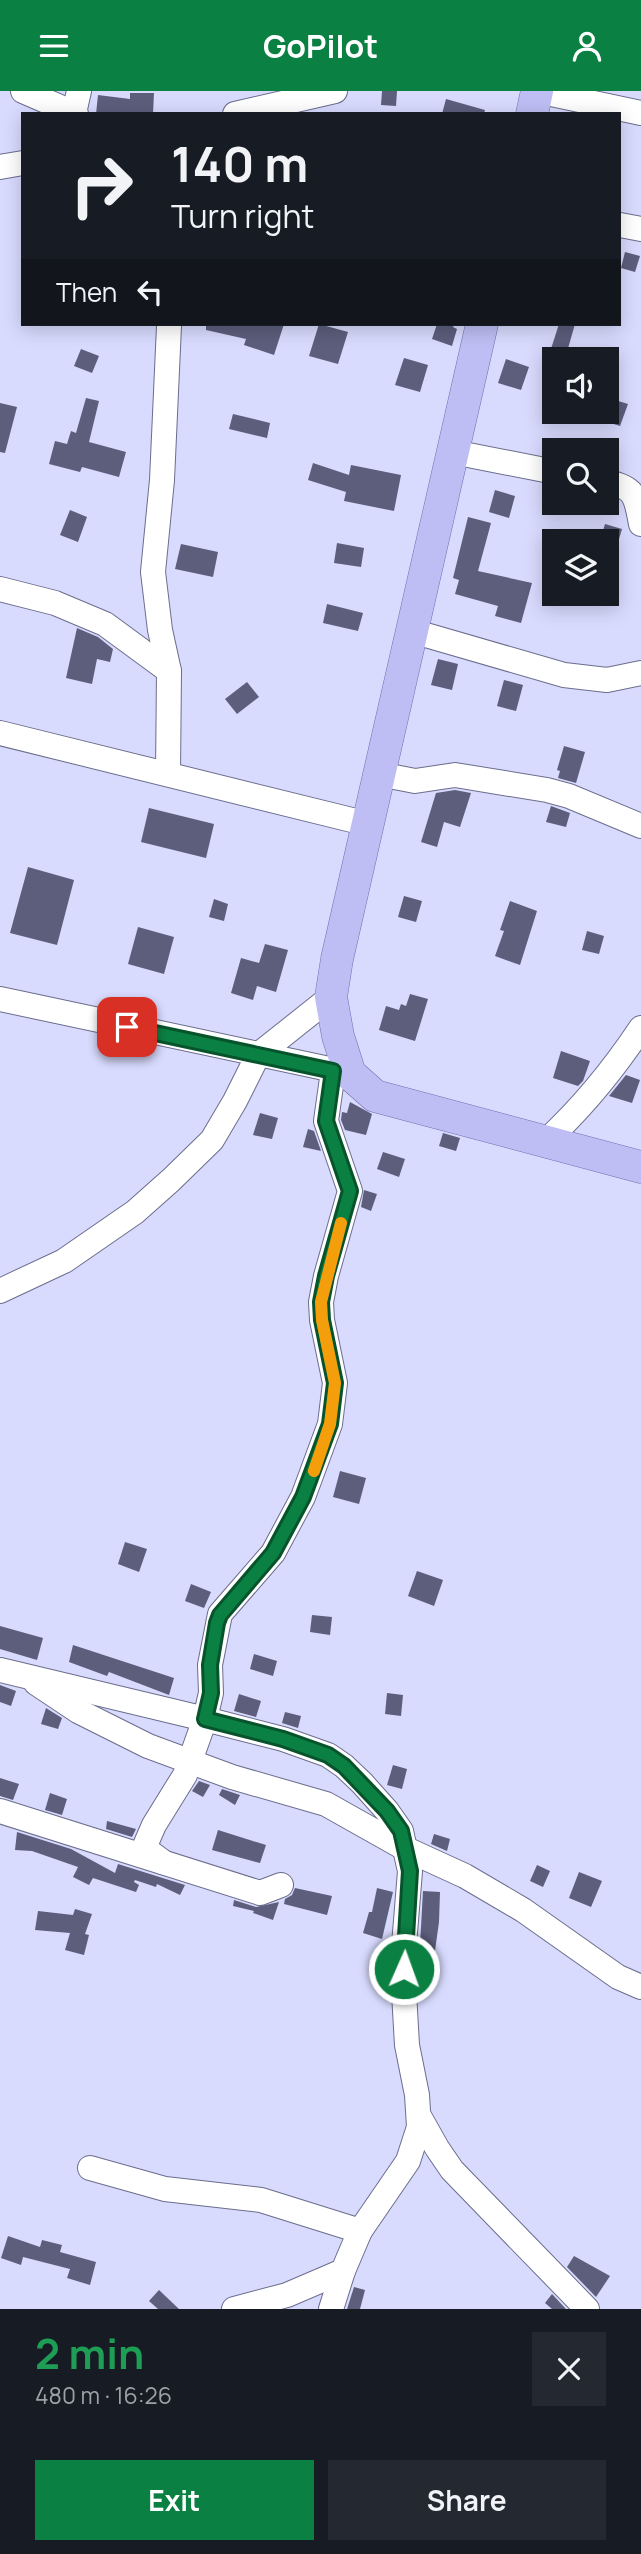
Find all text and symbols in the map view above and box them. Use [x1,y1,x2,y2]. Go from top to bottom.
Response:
text: GoPilot [263,24,378,68]
icon: menu [35,27,73,65]
icon: person [568,27,606,65]
text: 140 m [171,130,308,197]
icon: right [56,140,147,231]
text: Turn right [171,194,314,238]
icon: left [131,273,169,311]
text: Then [56,274,117,310]
map controls [542,347,619,606]
button: sound [542,347,619,424]
button: search [542,438,619,515]
button: layers [542,529,619,606]
pin [97,997,157,1057]
icon: arrive [108,1008,146,1046]
position arrow [367,1932,441,2006]
text: 2 min [35,2324,144,2382]
button: close [532,2332,606,2406]
text: 480 m · 16:26 [35,2379,172,2411]
button: Exit [35,2460,314,2540]
button: Share [328,2460,606,2540]

